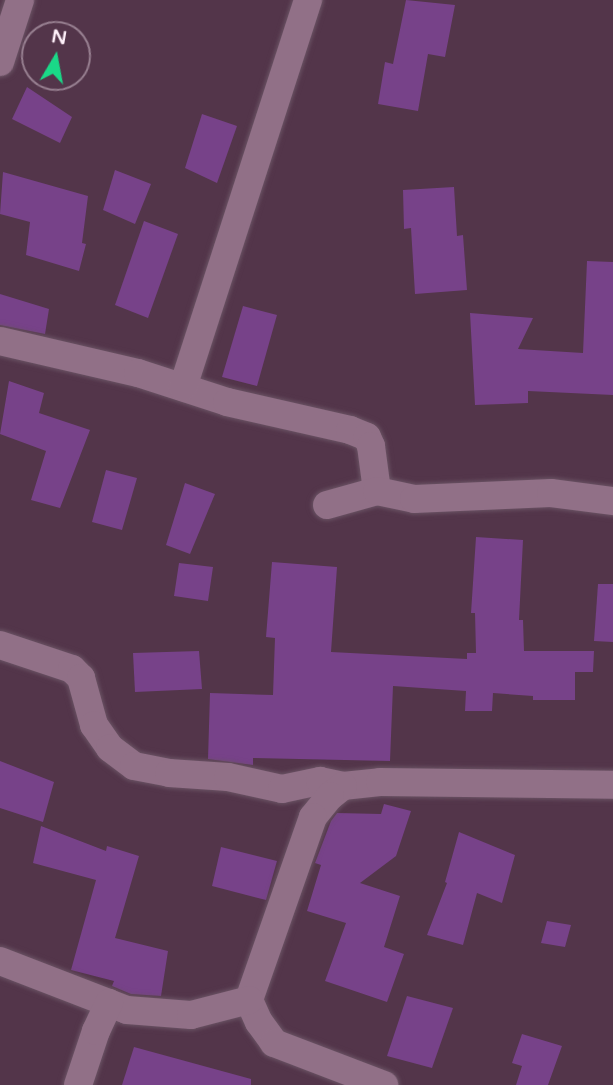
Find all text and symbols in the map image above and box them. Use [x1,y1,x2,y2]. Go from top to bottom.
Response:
north arrow [21,21,91,91]
text: N [50,25,69,49]

